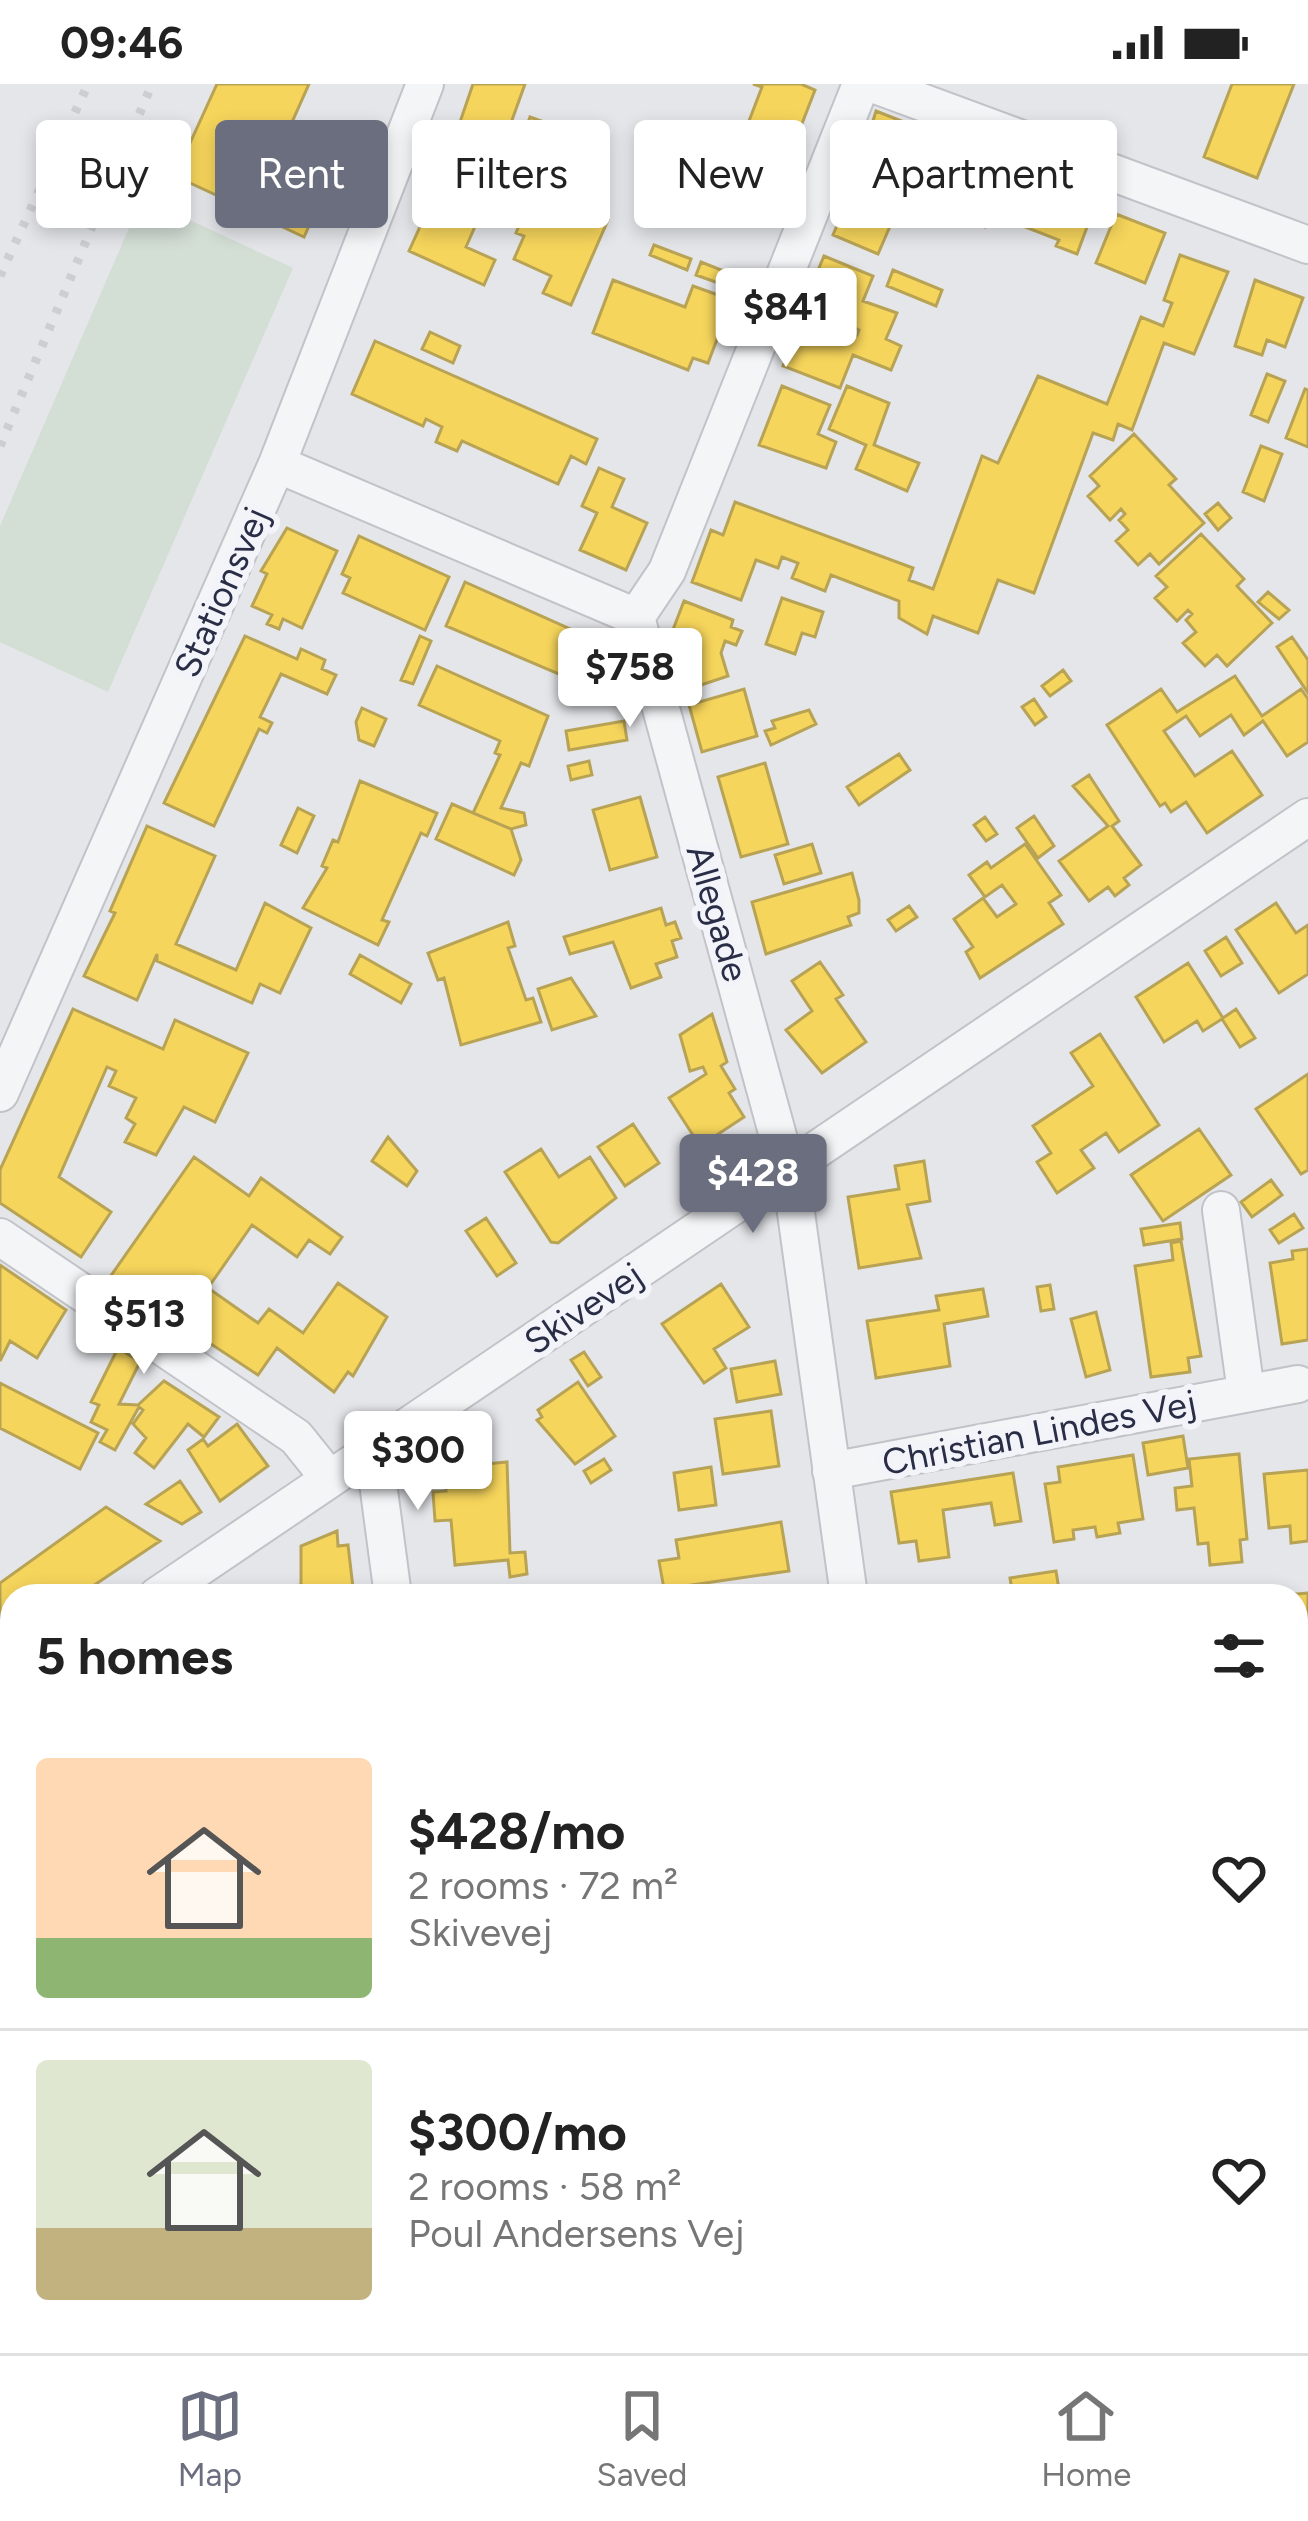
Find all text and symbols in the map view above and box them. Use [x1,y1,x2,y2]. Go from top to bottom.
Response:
text: 09:46 [60,15,183,69]
chip: Buy [36,120,191,228]
chip: Rent [215,120,388,228]
chip: Filters [412,120,610,228]
chip: New [634,120,806,228]
chip: Apartment [830,120,1117,228]
pin: $841 [715,268,857,370]
text: $841 [743,283,829,330]
street label: Stationsvej [165,501,278,684]
pin: $758 [559,628,701,730]
text: $758 [585,643,675,690]
street label: Allegade [678,840,757,986]
pin: $428 [682,1134,824,1236]
text: $428 [707,1149,799,1196]
street label: Skivevej [516,1253,650,1363]
pin: $513 [73,1275,215,1377]
text: $513 [103,1290,185,1337]
street label: Christian Lindes Vej [878,1381,1200,1484]
pin: $300 [347,1411,489,1513]
text: $300 [371,1426,465,1473]
icon: filters [1206,1623,1272,1689]
text: 5 homes [36,1626,233,1687]
text: $428/mo [408,1801,625,1862]
icon: home [132,1806,276,1950]
icon: heart [1206,1845,1272,1911]
text: 2 rooms · 72 m² [408,1862,678,1909]
text: Skivevej [408,1909,552,1956]
text: $300/mo [408,2102,627,2163]
icon: home [132,2108,276,2252]
icon: heart [1206,2147,1272,2213]
text: 2 rooms · 58 m² [408,2163,682,2210]
text: Poul Andersens Vej [408,2210,745,2257]
tab: Map [177,2383,243,2494]
tab: Saved [596,2383,687,2494]
tab: Home [1041,2383,1131,2494]

